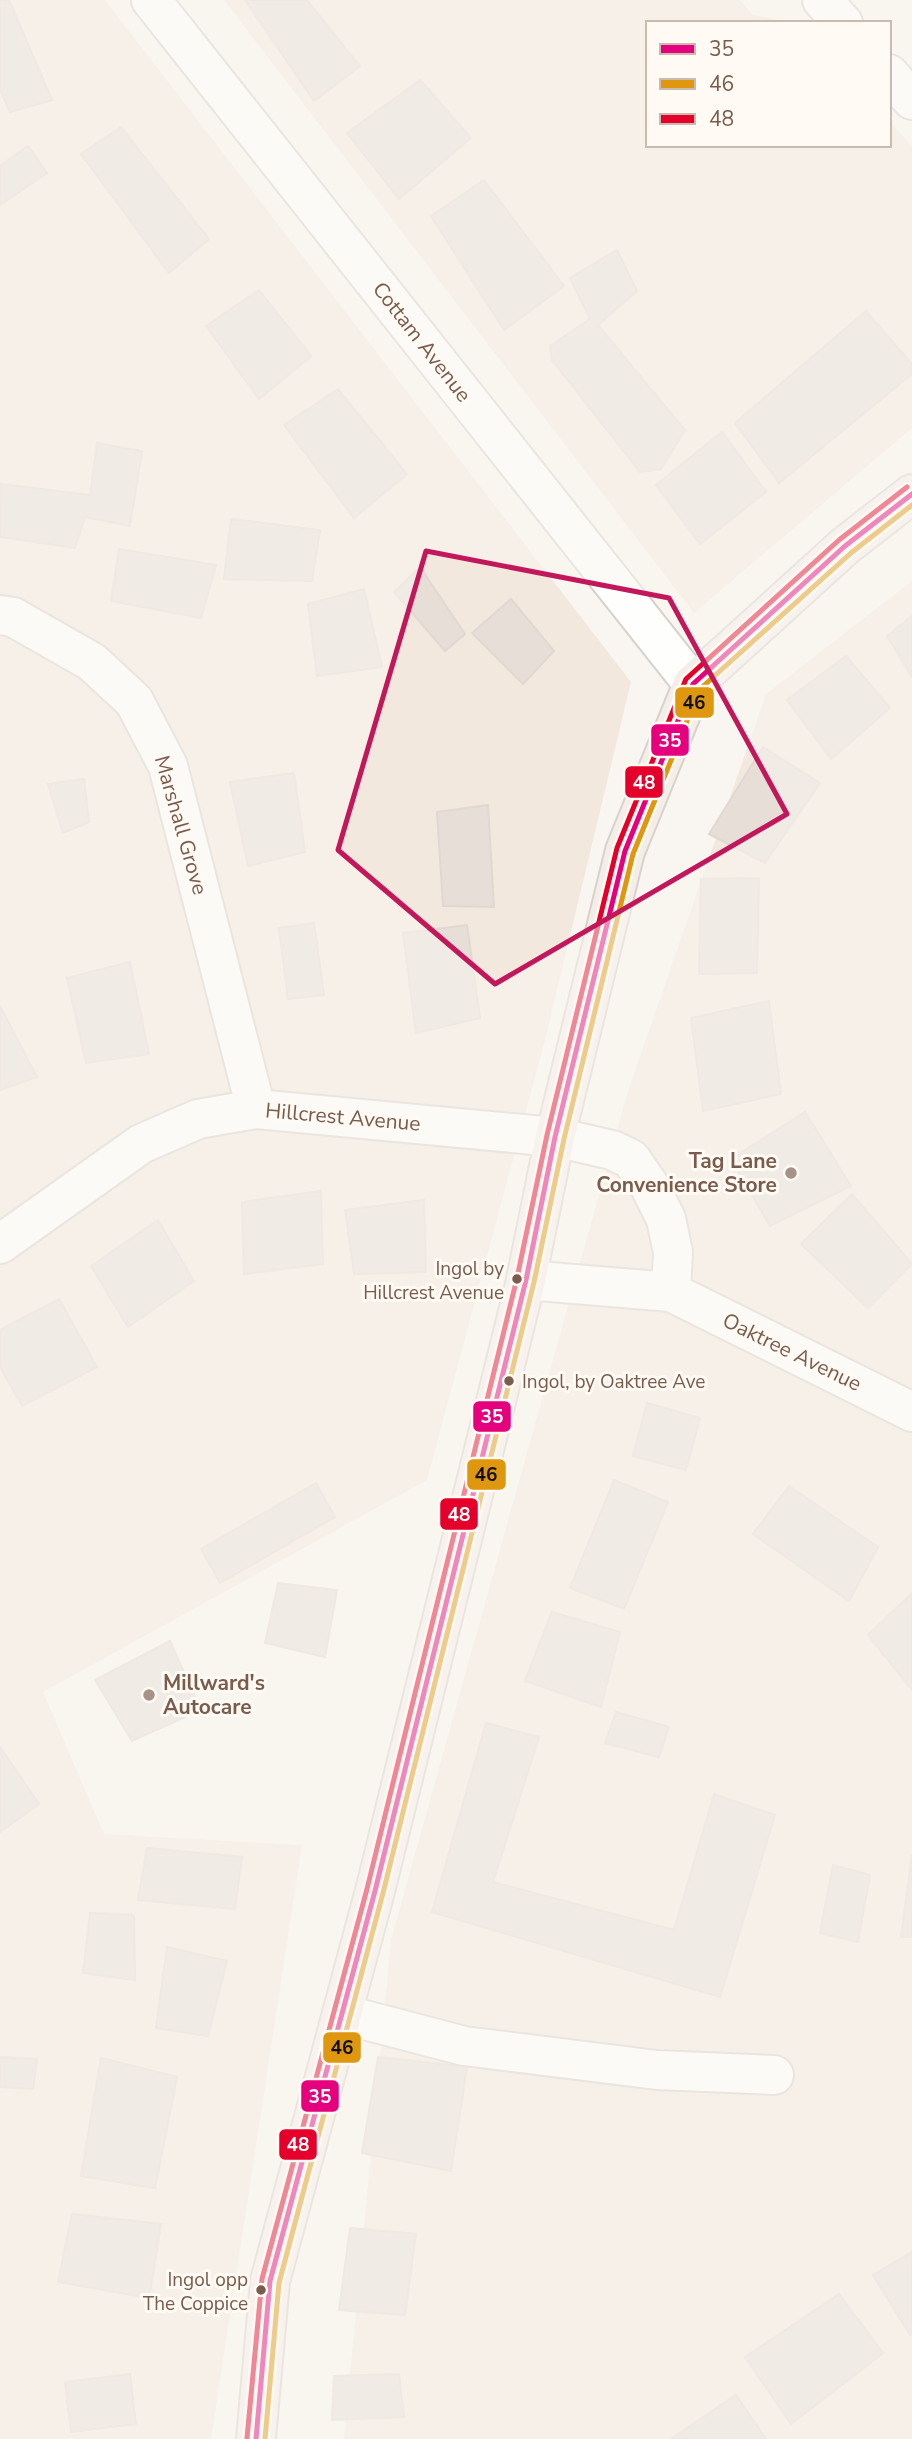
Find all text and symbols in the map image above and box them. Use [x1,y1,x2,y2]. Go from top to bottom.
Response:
legend [646,21,891,147]
text: 35 [709,35,734,63]
text: 46 [709,70,734,98]
text: 48 [709,105,734,133]
street label: Cottam Avenue [366,276,478,408]
line badge: 46 [674,686,715,719]
text: 46 [683,690,705,716]
line badge: 35 [650,723,690,757]
text: 35 [659,728,681,754]
street label: Marshall Grove [148,752,214,898]
line badge: 48 [624,765,664,799]
text: 48 [633,770,655,796]
street label: Hillcrest Avenue [264,1096,422,1138]
place label: Tag Lane Convenience Store [596,1147,777,1199]
marker: Tag Lane Convenience Store [783,1165,799,1181]
place label: Ingol by Hillcrest Avenue [363,1256,504,1306]
marker: Ingol by Hillcrest Avenue [510,1272,524,1286]
street label: Oaktree Avenue [718,1306,866,1398]
place label: Ingol, by Oaktree Ave [522,1369,705,1395]
marker: Ingol, by Oaktree Ave [502,1374,516,1388]
line badge: 35 [472,1400,512,1433]
text: 35 [481,1404,503,1430]
line badge: 46 [466,1458,507,1491]
text: 46 [475,1462,497,1488]
line badge: 48 [439,1497,479,1531]
text: 48 [448,1502,470,1528]
place label: Millward's Autocare [163,1669,265,1721]
marker: Millward's Autocare [141,1687,157,1703]
line badge: 46 [322,2031,362,2064]
text: 46 [331,2035,353,2061]
line badge: 35 [300,2079,340,2113]
text: 35 [309,2084,331,2110]
line badge: 48 [278,2128,318,2161]
text: 48 [287,2132,309,2158]
place label: Ingol opp The Coppice [143,2267,248,2317]
marker: Ingol opp The Coppice [254,2283,268,2297]

